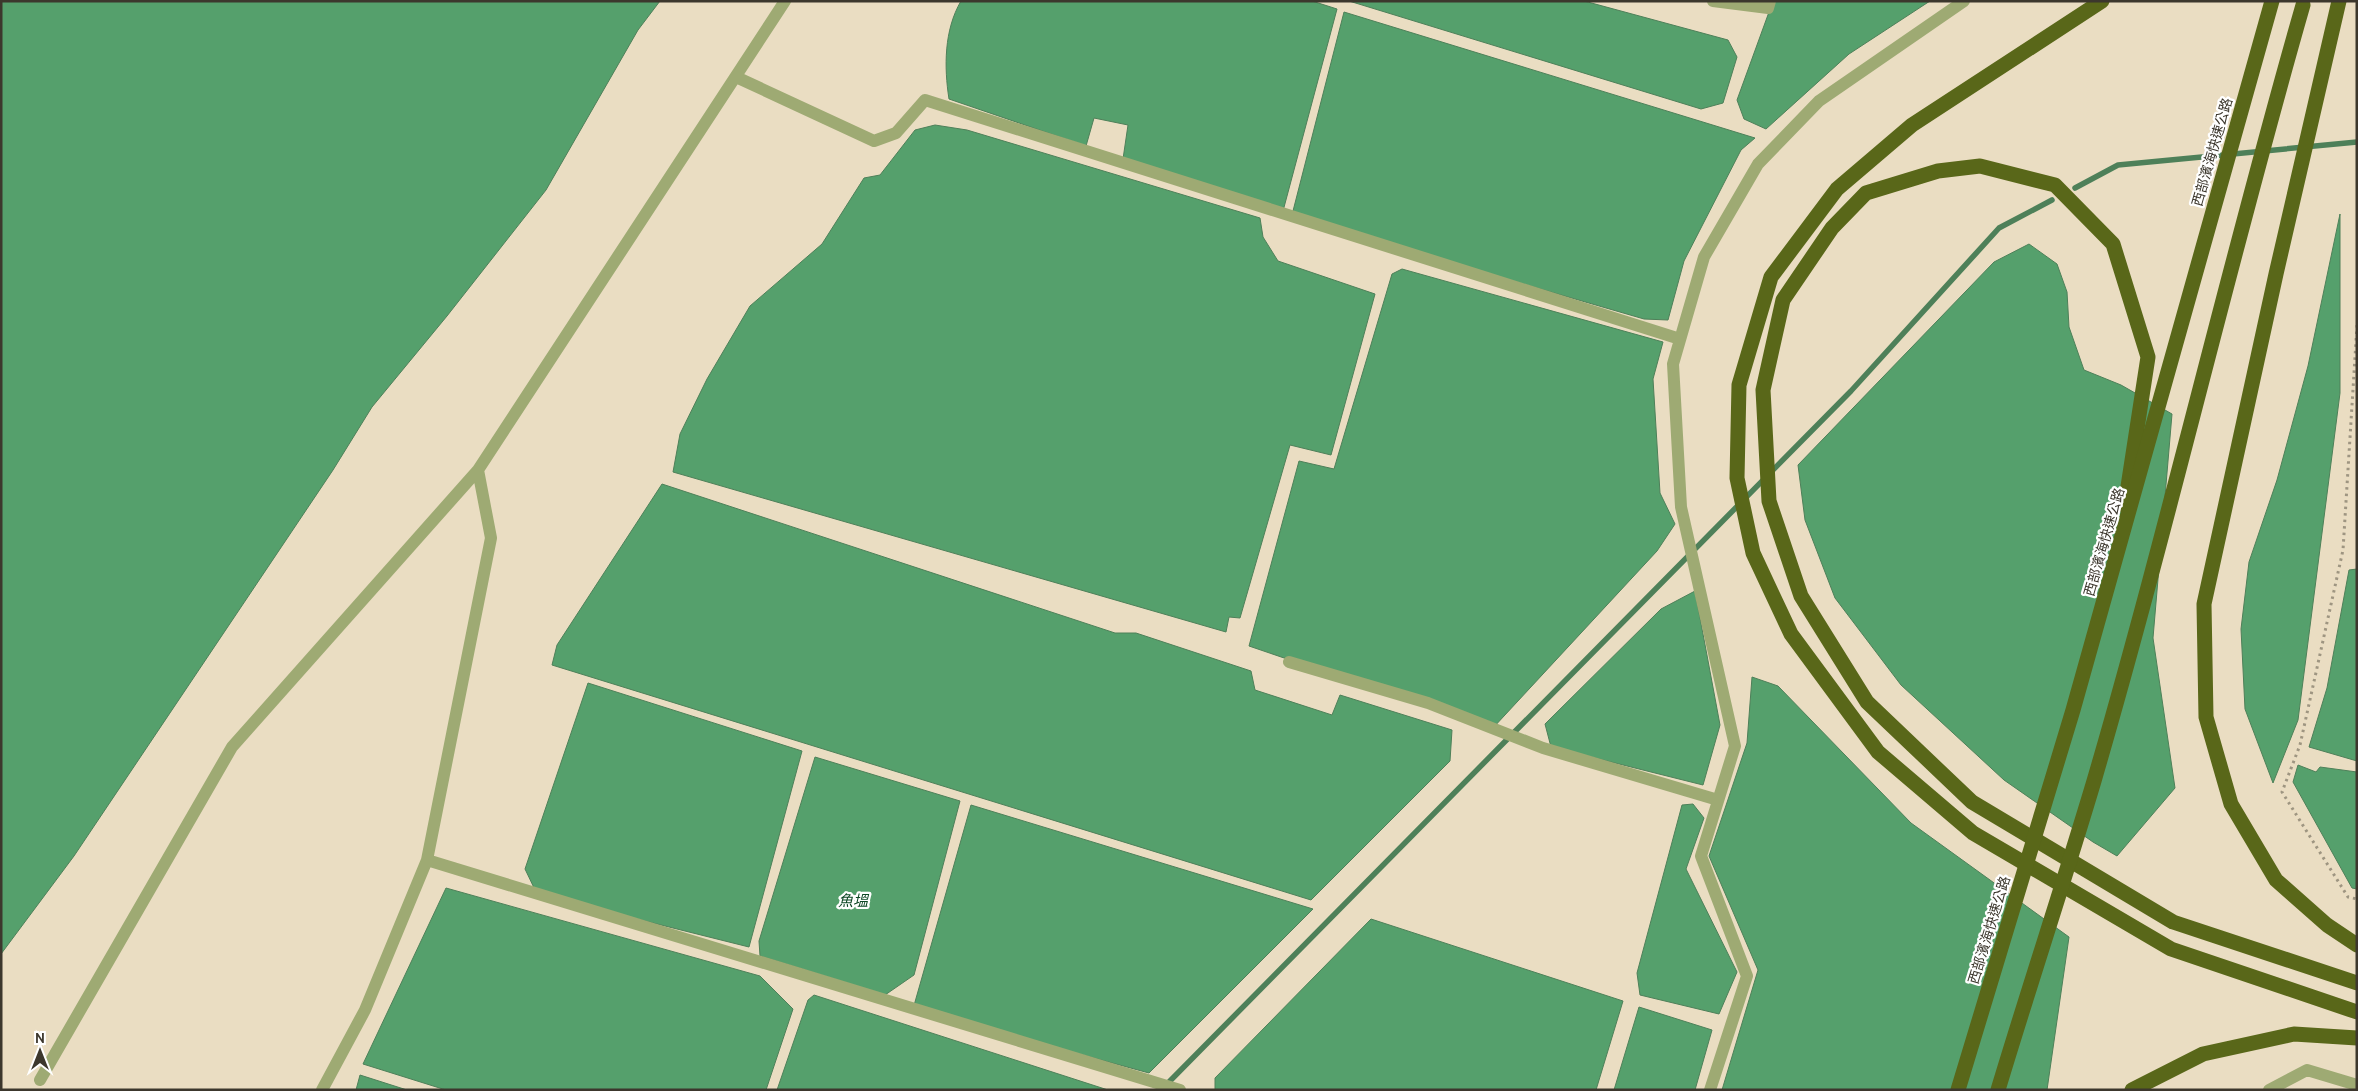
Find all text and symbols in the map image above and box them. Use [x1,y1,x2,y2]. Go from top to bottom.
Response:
street label: 西部濱海快速公路 [2188,96,2236,208]
street label: 西部濱海快速公路 [2080,486,2128,598]
street label: 西部濱海快速公路 [1964,874,2014,986]
water label: 魚塭 [838,892,870,910]
north arrow [15,1026,65,1076]
text: N [35,1029,45,1047]

